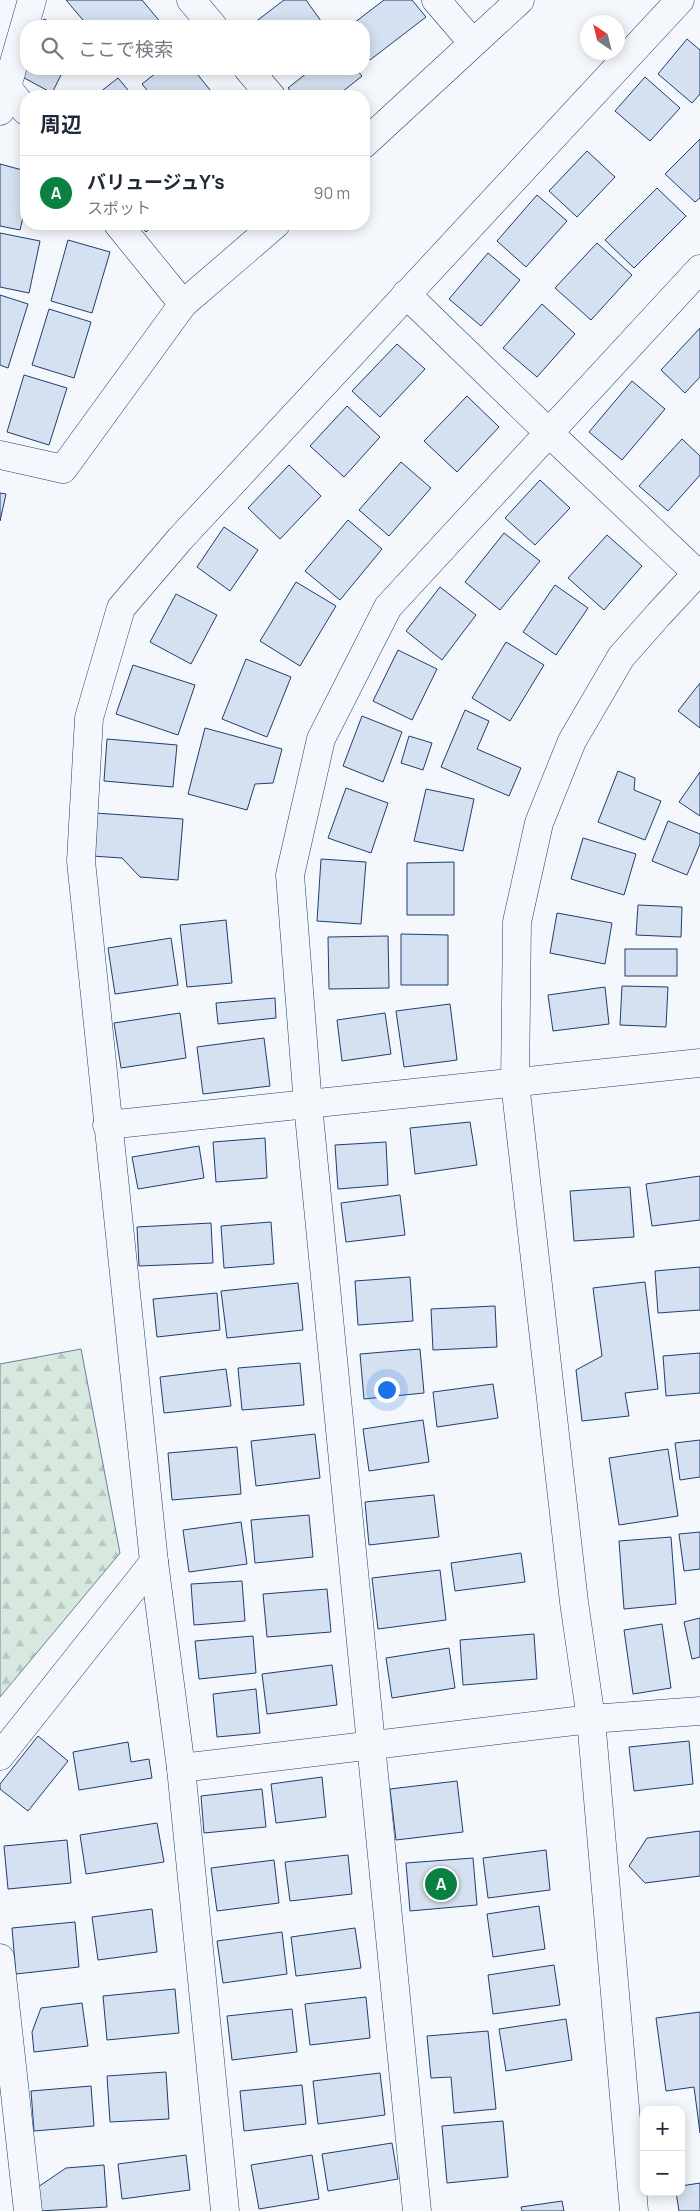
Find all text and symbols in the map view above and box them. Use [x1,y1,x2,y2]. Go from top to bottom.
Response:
north arrow [580,15,625,60]
search box [20,20,370,75]
icon: search [38,34,66,62]
text: ここで検索 [78,36,173,62]
text: 周辺 [40,110,82,138]
text: バリュージュY's [87,169,225,195]
text: A [51,182,61,204]
text: 90 m [314,182,350,204]
text: スポット [87,197,151,219]
your location [374,1377,400,1403]
pin: A [425,1865,457,1903]
map controls [640,2106,685,2196]
button: + [640,2106,685,2151]
button: − [640,2151,685,2196]

